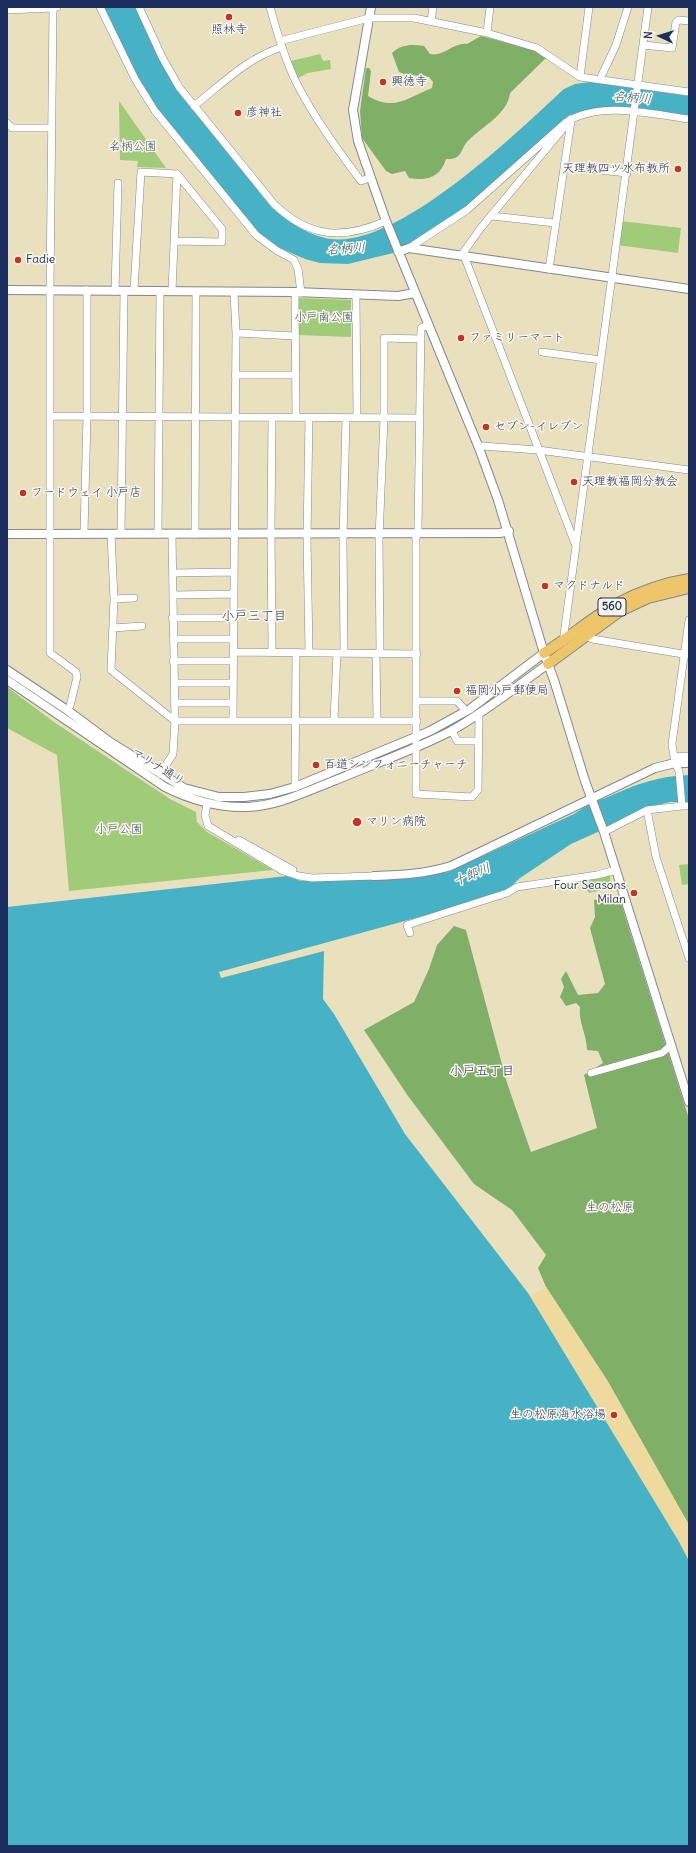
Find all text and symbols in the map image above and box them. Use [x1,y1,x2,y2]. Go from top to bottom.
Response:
marker: 照林寺 [224,12,234,22]
north arrow [640,16,680,56]
place label: 照林寺 [211,23,247,37]
text: N [641,31,655,39]
place label: 興徳寺 [391,75,427,89]
marker: 興徳寺 [378,77,388,87]
water label: 名柄川 [612,89,652,107]
place label: 彦神社 [246,106,282,120]
marker: 彦神社 [233,108,243,118]
park label: 名柄公園 [109,140,157,154]
place label: 天理教四ツ水布教所 [562,162,670,176]
marker: 天理教四ツ水布教所 [673,164,683,174]
water label: 名柄川 [326,240,366,258]
place label: Fadie [26,253,55,267]
marker: Fadie [13,255,23,265]
park label: 小戸南公園 [294,311,354,325]
place label: ファミリーマート [469,331,565,345]
marker: ファミリーマート [456,333,466,343]
place label: セブン-イレブン [494,420,583,434]
marker: セブン-イレブン [481,422,491,432]
place label: 天理教福岡分教会 [582,475,678,489]
marker: 天理教福岡分教会 [569,477,579,487]
place label: フードウェイ 小戸店 [31,486,142,500]
marker: フードウェイ 小戸店 [18,488,28,498]
place label: マクドナルド [553,579,625,593]
marker: マクドナルド [540,581,550,591]
road number: 560 [598,598,626,616]
district label: 小戸三丁目 [222,608,286,624]
place label: 福岡小戸郵便局 [465,684,549,698]
marker: 福岡小戸郵便局 [452,686,462,696]
street label: マリナ通り [129,745,187,789]
place label: 百道シンフォニーチャーチ [324,758,468,772]
marker: 百道シンフォニーチャーチ [311,760,321,770]
place label: マリン病院 [366,815,426,829]
marker: マリン病院 [351,816,363,828]
park label: 小戸公園 [95,823,143,837]
water label: 十郎川 [451,860,493,890]
place label: Four Seasons Milan [554,879,626,907]
marker: Four Seasons Milan [629,888,639,898]
district label: 小戸五丁目 [450,1063,514,1079]
park label: 生の松原 [586,1201,634,1215]
place label: 生の松原海水浴場 [510,1408,606,1422]
marker: 生の松原海水浴場 [609,1410,619,1420]

